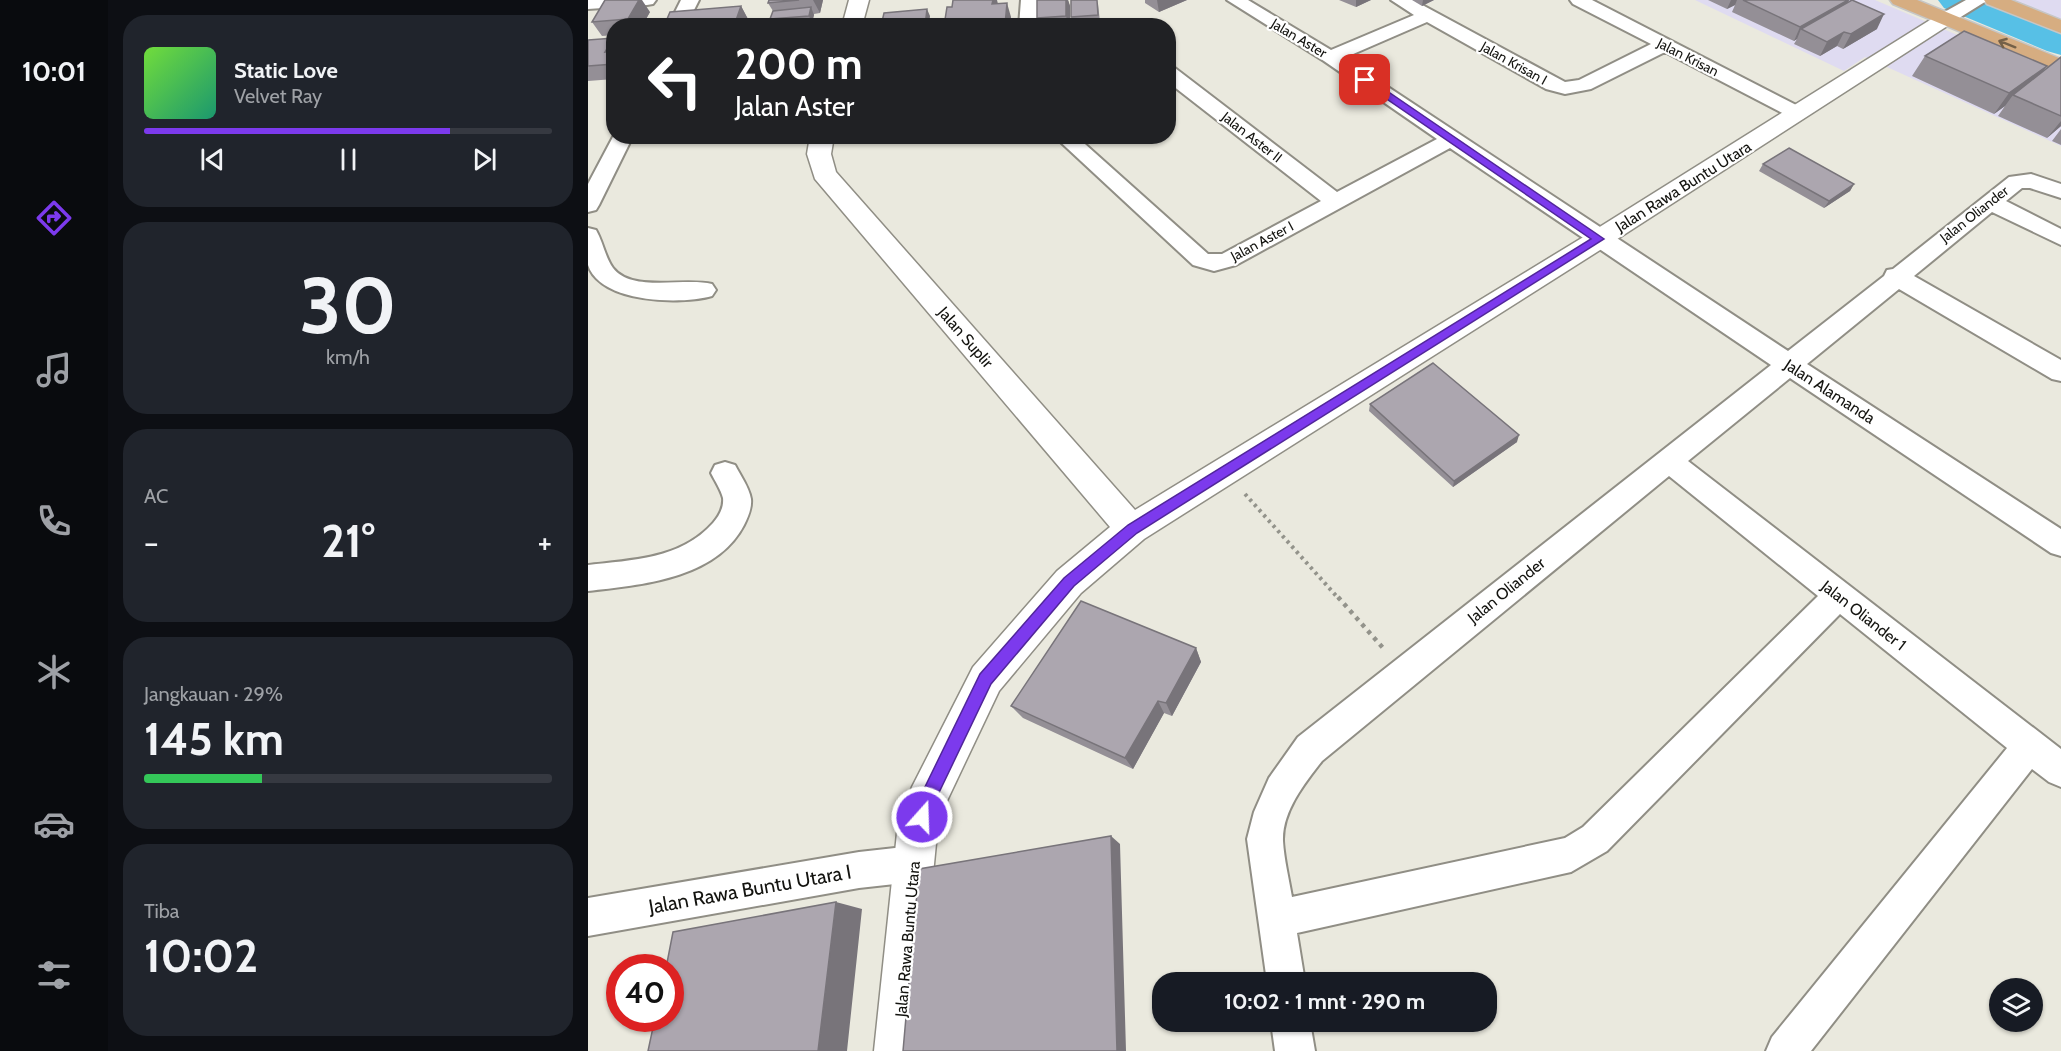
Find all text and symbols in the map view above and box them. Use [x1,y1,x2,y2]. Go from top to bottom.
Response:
street label: Jalan Aster [1267,14,1331,62]
street label: Jalan Krisan [1653,33,1722,80]
street label: Jalan Krisan I [1477,37,1551,89]
text: 200 m [735,38,862,90]
one-way arrow [1998,38,2017,49]
icon: left [636,42,714,120]
pin [1339,54,1390,105]
text: 10:01 [22,55,86,88]
text: Static Love [234,57,338,84]
icon: arrive [1348,63,1381,96]
text: Velvet Ray [234,84,322,108]
text: Jalan Aster [735,90,854,123]
street label: Jalan Aster II [1217,107,1286,166]
street label: Jalan Rawa Buntu Utara [1611,137,1755,237]
icon: previous [196,143,229,176]
icon: pause [332,143,365,176]
icon: next [468,143,501,176]
street label: Jalan Oliander [1935,181,2012,247]
icon: directions [33,197,75,239]
street label: Jalan Aster I [1227,217,1296,266]
text: 30 [299,258,397,353]
street label: Jalan Suplir [933,302,998,372]
text: km/h [326,345,370,369]
icon: music [33,349,75,391]
street label: Jalan Alamanda [1780,355,1879,428]
text: AC [144,484,168,508]
icon: phone [33,500,75,542]
text: 21° [321,514,375,568]
text: − [144,522,159,562]
text: + [537,522,552,562]
street label: Jalan Oliander [1463,553,1549,628]
street label: Jalan Oliander 1 [1817,576,1910,654]
icon: climate [33,651,75,693]
text: Jangkauan · 29% [144,682,283,706]
text: 145 km [144,712,284,766]
position arrow [890,785,954,849]
icon: car [33,803,75,845]
street label: Jalan Rawa Buntu Utara I [646,859,853,919]
street label: Jalan Rawa Buntu Utara [891,860,924,1019]
text: Tiba [144,899,179,923]
text: 10:02 [144,929,258,983]
icon: filters [33,954,75,996]
speed limit sign: 40 [606,954,684,1032]
map controls [1989,978,2043,1032]
button: layers [1989,978,2043,1032]
text: 10:02 · 1 mnt · 290 m [1224,988,1425,1015]

